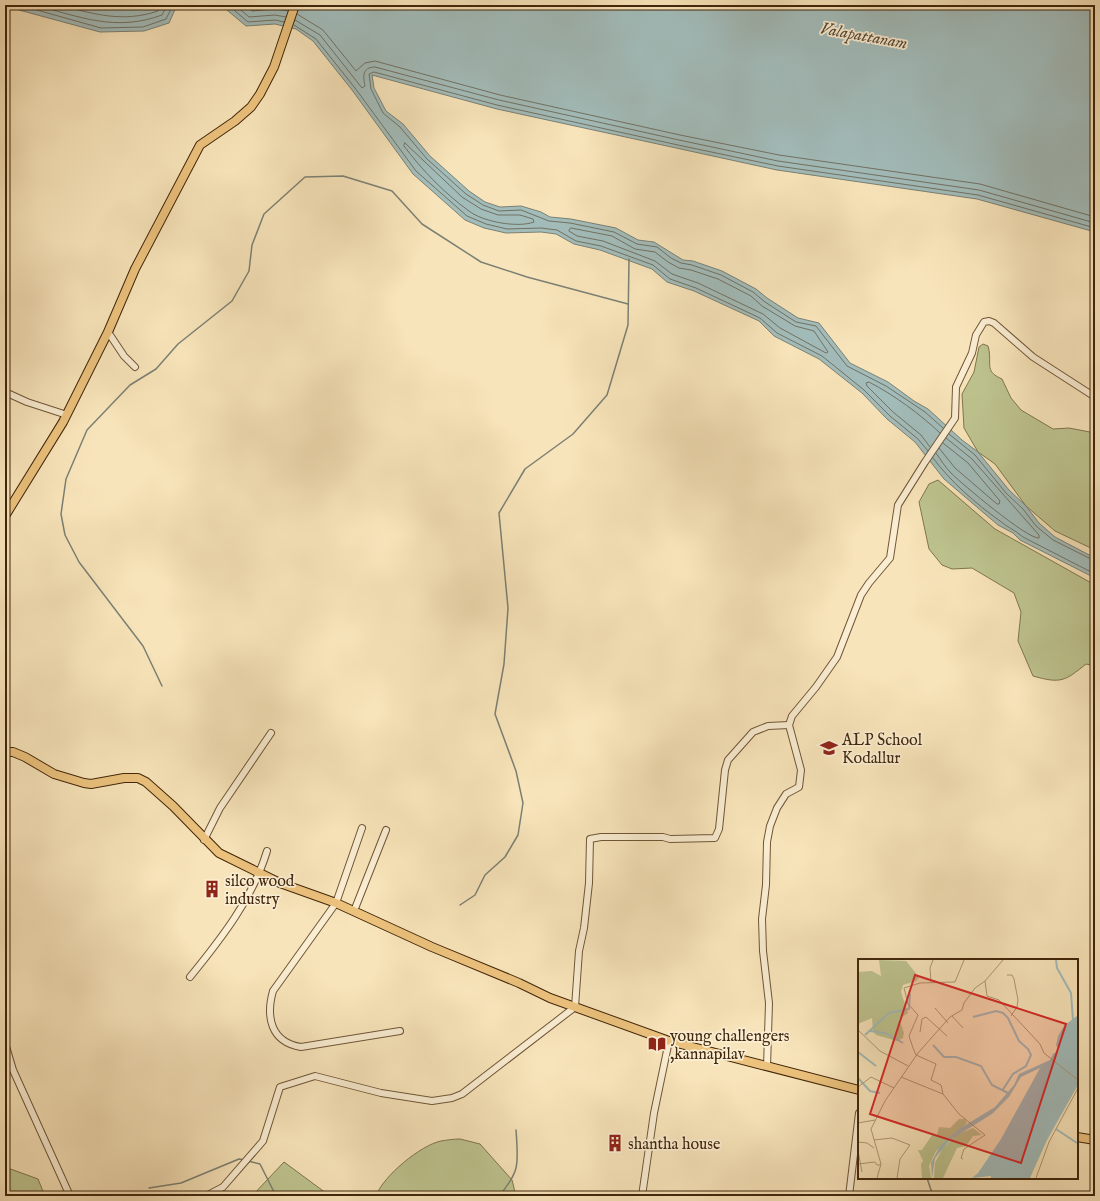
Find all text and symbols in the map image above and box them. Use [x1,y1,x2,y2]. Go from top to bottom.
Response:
water label: Valapattanam [819,18,909,54]
place label: ALP School Kodallur [841,731,923,769]
school or university icon: ALP School Kodallur [819,738,839,758]
place label: silco wood industry [225,872,295,910]
building icon: silco wood industry [202,879,222,899]
inset map [858,959,1078,1179]
place label: young challengers ,kannapilav [669,1027,790,1065]
library icon: young challengers ,kannapilav [647,1034,667,1054]
building icon: shantha house [605,1133,625,1153]
place label: shantha house [628,1135,720,1155]

